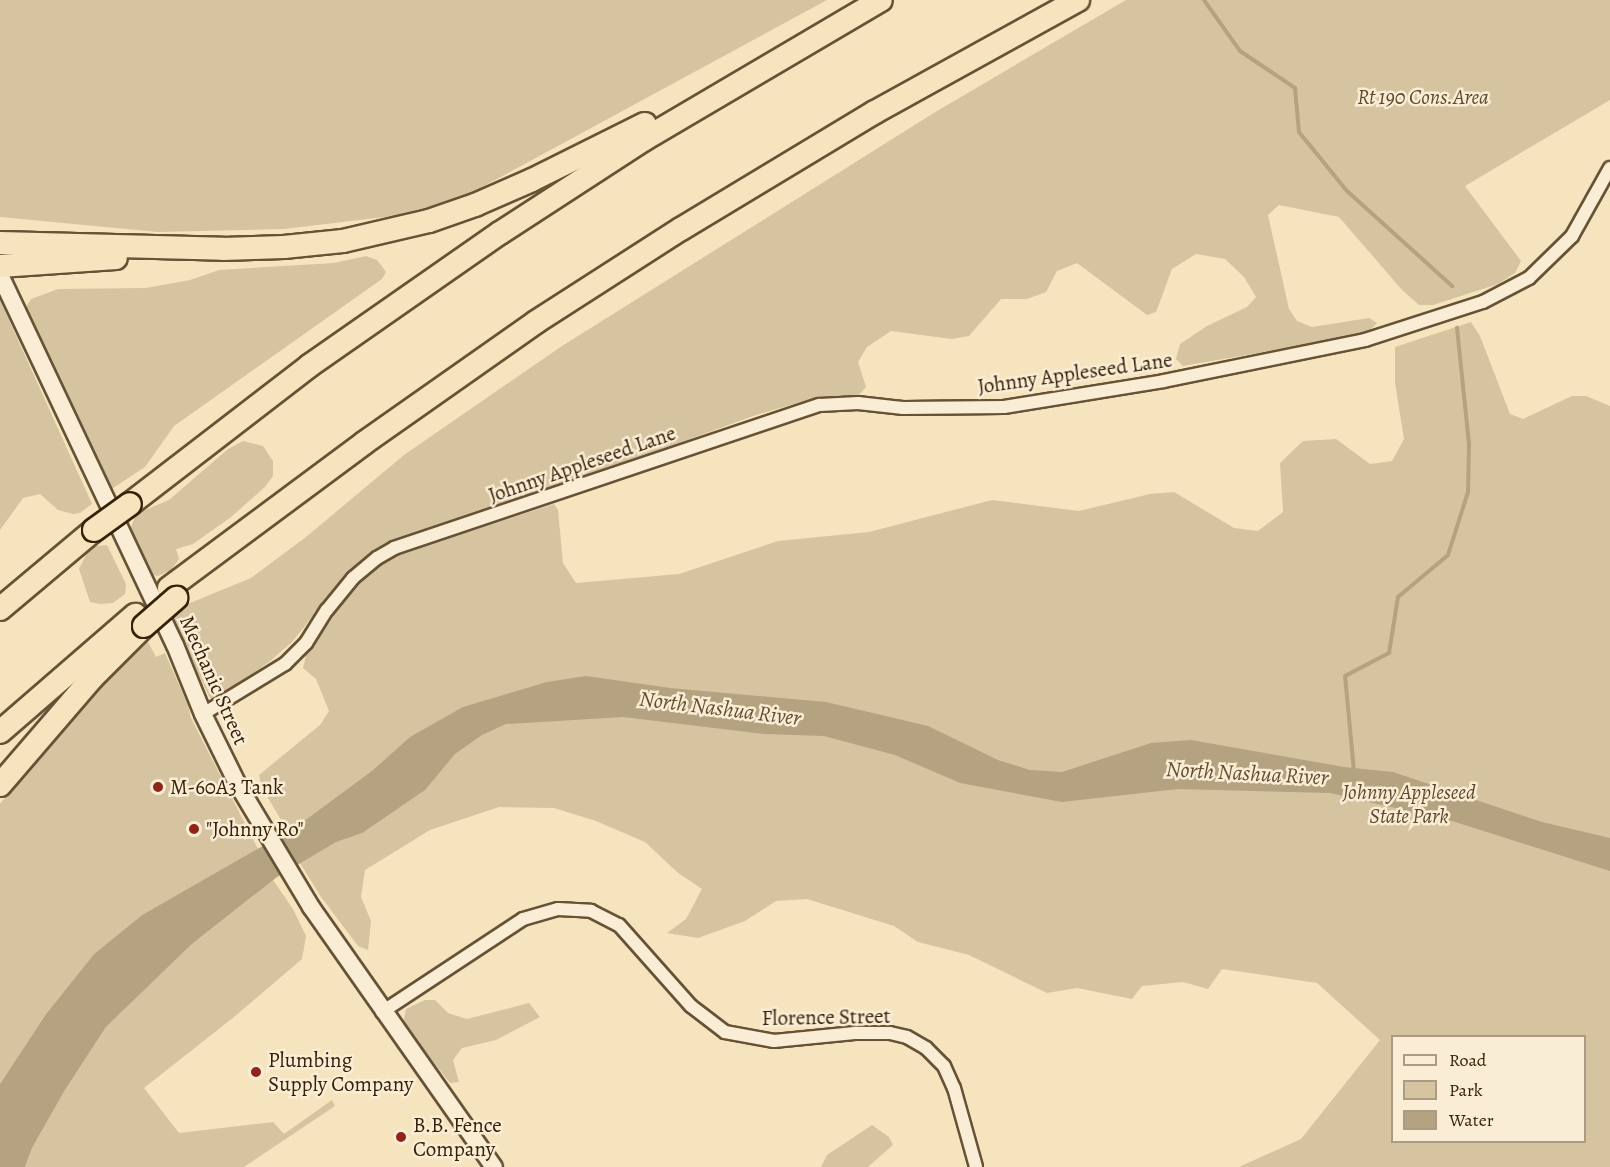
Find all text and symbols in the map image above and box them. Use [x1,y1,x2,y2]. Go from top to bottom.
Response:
park label: Rt 190 Cons.Area [1357,84,1489,110]
street label: Johnny Appleseed Lane [976,347,1174,399]
street label: Johnny Appleseed Lane [485,420,679,508]
street label: Mechanic Street [174,611,254,749]
water label: North Nashua River [638,686,802,732]
water label: North Nashua River [1165,757,1329,791]
place label: M-60A3 Tank [170,774,283,800]
park label: Johnny Appleseed State Park [1342,779,1476,829]
marker: M-60A3 Tank [151,780,165,794]
place label: "Johnny Ro" [206,816,304,842]
marker: "Johnny Ro" [187,822,201,836]
street label: Florence Street [761,1003,891,1031]
legend [1391,1035,1586,1143]
place label: Plumbing Supply Company [268,1047,413,1097]
text: Road [1449,1048,1486,1072]
marker: Plumbing Supply Company [249,1065,263,1079]
text: Park [1449,1078,1483,1102]
text: Water [1449,1108,1494,1132]
place label: B.B. Fence Company [413,1112,502,1162]
marker: B.B. Fence Company [394,1130,408,1144]

